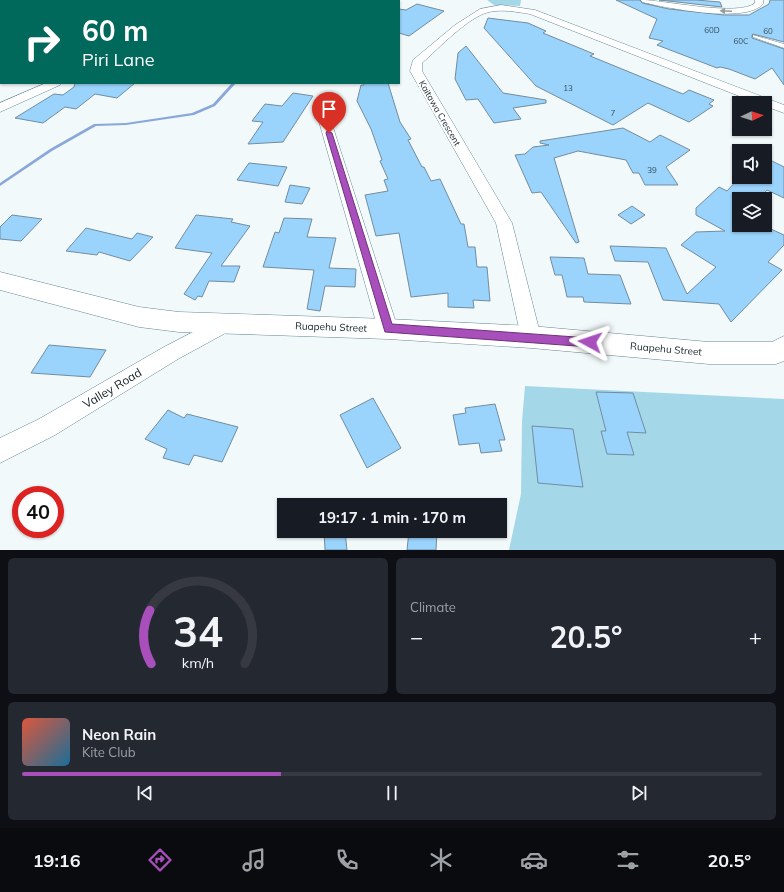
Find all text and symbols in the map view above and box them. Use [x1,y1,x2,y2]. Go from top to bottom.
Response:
one-way arrow [719,8,732,14]
text: 60 m [82,13,148,48]
icon: right [16,16,68,68]
house number: 60D [704,25,720,35]
house number: 60 [763,26,773,36]
house number: 60C [733,36,749,46]
text: Piri Lane [82,48,154,71]
street label: Kaitawa Crescent [417,78,463,148]
house number: 13 [563,83,573,93]
pin [312,92,346,133]
north arrow [732,96,772,136]
map controls [732,96,772,232]
icon: arrive [318,98,340,120]
house number: 7 [611,108,616,118]
button: sound [732,144,772,184]
house number: 39 [647,165,657,175]
button: layers [732,192,772,232]
street label: Ruapehu Street [295,319,368,335]
position arrow [569,321,611,363]
street label: Ruapehu Street [630,339,703,359]
street label: Valley Road [80,365,144,411]
speed limit sign: 40 [12,486,64,538]
text: 19:17 · 1 min · 170 m [318,508,466,527]
text: Climate [410,599,456,615]
text: 34 [173,605,223,657]
text: 20.5° [550,618,622,656]
text: − [410,623,423,651]
text: + [749,623,762,651]
text: km/h [182,654,214,672]
text: Neon Rain [82,725,156,744]
text: Kite Club [82,744,136,760]
icon: previous [134,782,156,804]
icon: pause [381,782,403,804]
icon: next [628,782,650,804]
icon: directions [146,846,174,874]
icon: music [240,846,268,874]
icon: phone [333,846,361,874]
icon: climate [427,846,455,874]
icon: car [520,846,548,874]
icon: filters [614,846,642,874]
text: 19:16 [33,849,80,872]
text: 20.5° [708,849,751,872]

